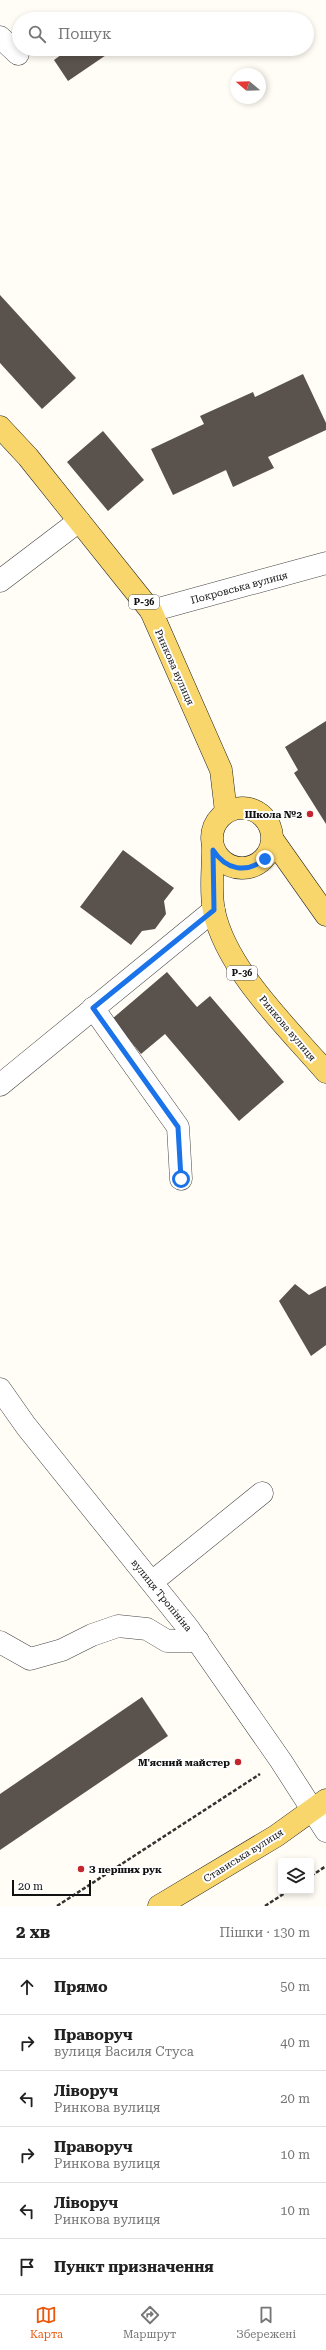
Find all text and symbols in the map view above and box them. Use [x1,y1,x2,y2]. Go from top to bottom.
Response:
search box [12,12,314,56]
icon: search [26,23,48,45]
text: Пошук [58,25,111,43]
north arrow [230,68,266,104]
street label: Покровська вулиця [189,569,289,606]
road number: Р-36 [129,595,159,609]
street label: Ринкова вулиця [153,628,196,707]
place label: Школа №2 [245,809,302,820]
marker: Школа №2 [305,809,315,819]
route end [256,850,274,868]
road number: Р-36 [227,966,257,980]
street label: Ринкова вулиця [257,993,318,1063]
route start [172,1170,190,1188]
street label: вулиця Тропініна [129,1557,194,1634]
place label: М'ясний майстер [138,1757,230,1768]
marker: М'ясний майстер [233,1757,243,1767]
street label: Стависька вулиця [201,1826,285,1884]
map controls [278,1858,314,1894]
button: layers [278,1858,314,1894]
marker: З перших рук [76,1864,86,1874]
place label: З перших рук [89,1864,162,1875]
scale bar [12,1878,91,1897]
text: 20 m [18,1880,43,1893]
text: 2 хв [16,1922,50,1942]
text: Пішки · 130 m [220,1925,310,1940]
icon: ahead [16,1976,38,1998]
text: Прямо [54,1978,108,1996]
text: 50 m [280,1979,310,1994]
text: Праворуч [54,2026,133,2044]
icon: right [16,2032,38,2054]
text: 40 m [280,2035,310,2050]
text: вулиця Василя Стуса [54,2044,194,2059]
text: Ліворуч [54,2082,118,2100]
icon: left [16,2088,38,2110]
text: 20 m [280,2091,310,2106]
text: Ринкова вулиця [54,2100,161,2115]
text: Праворуч [54,2138,133,2156]
icon: right [16,2144,38,2166]
text: 10 m [280,2147,310,2162]
text: Ринкова вулиця [54,2156,161,2171]
text: Ліворуч [54,2194,118,2212]
icon: left [16,2200,38,2222]
text: 10 m [280,2203,310,2218]
text: Ринкова вулиця [54,2212,161,2227]
icon: arrive [16,2256,38,2278]
text: Пункт призначення [54,2258,214,2276]
tab: Карта [30,2304,63,2341]
tab: Маршрут [123,2304,176,2341]
tab: Збережені [236,2304,296,2341]

